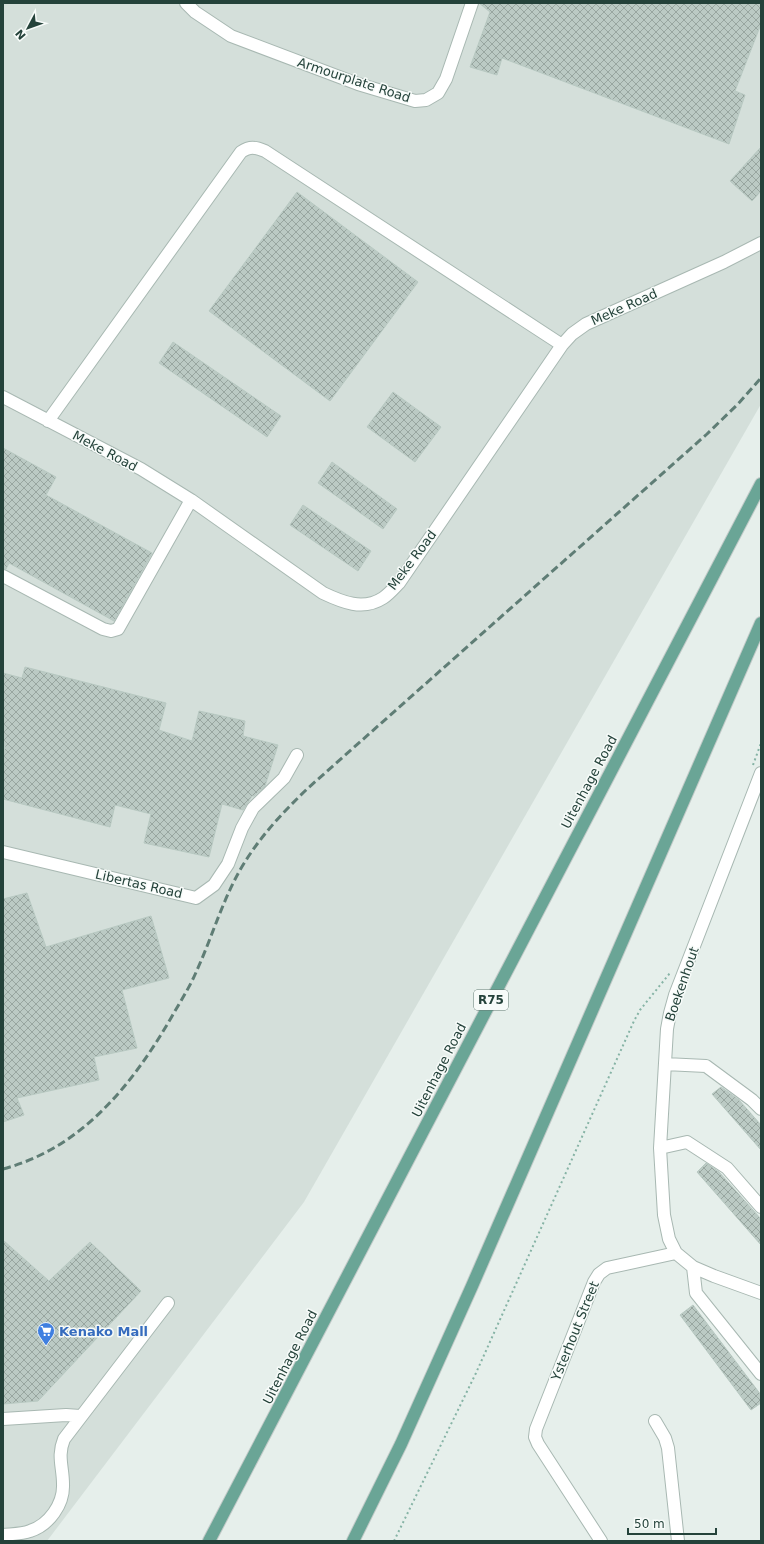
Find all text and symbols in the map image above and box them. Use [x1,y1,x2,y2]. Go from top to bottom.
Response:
north arrow [8,8,48,48]
text: N [13,26,29,42]
street label: Armourplate Road [296,55,412,105]
street label: Meke Road [589,286,659,328]
street label: Meke Road [70,428,140,474]
street label: Meke Road [385,527,439,593]
street label: Uitenhage Road [558,733,620,831]
street label: Libertas Road [94,867,184,901]
street label: Boekenhout [662,945,702,1023]
road number: R75 [474,990,508,1010]
street label: Uitenhage Road [409,1020,469,1120]
street label: Ysterhout Street [548,1279,602,1384]
street label: Uitenhage Road [260,1307,320,1407]
supermarket icon: Kenako Mall [36,1321,56,1346]
place label: Kenako Mall [59,1324,148,1339]
scale bar [628,1510,716,1536]
text: 50 m [634,1517,665,1531]

